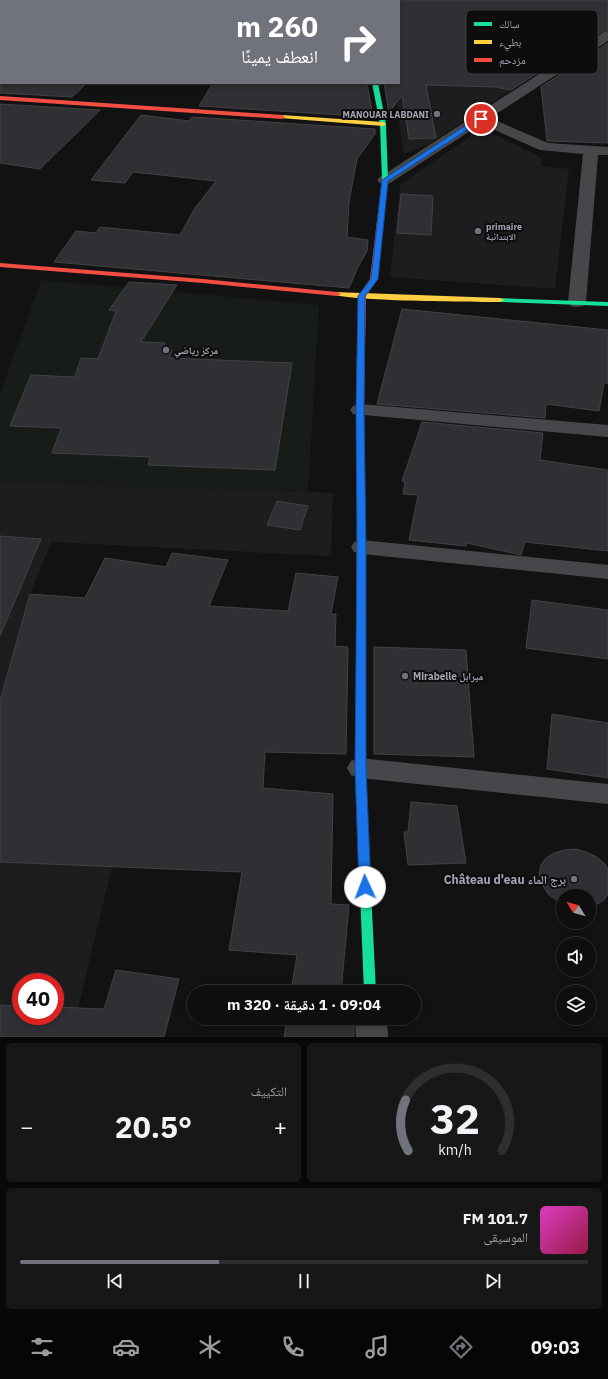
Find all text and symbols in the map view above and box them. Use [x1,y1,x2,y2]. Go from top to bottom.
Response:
text: 260 m [236,8,318,45]
legend [466,10,598,74]
icon: right [332,16,384,68]
text: سالك [499,17,519,31]
text: بطيء [499,35,521,51]
text: انعطف يمينًا [241,45,318,68]
text: مزدحم [499,53,526,68]
pin [464,102,498,136]
icon: arrive [470,108,492,130]
place label: MANOUAR LABDANI [343,109,429,120]
marker: MANOUAR LABDANI [432,109,442,119]
place label: primaire الابتدائية [486,221,522,242]
marker: primaire الابتدائية [473,226,483,236]
place label: مركز رياضي [174,344,219,358]
marker: مركز رياضي [161,345,171,355]
place label: Mirabelle ميرابل [413,670,484,683]
marker: Mirabelle ميرابل [400,671,410,681]
position arrow [344,866,386,908]
place label: Château d'eau برج الماء [444,872,566,888]
marker: Château d'eau برج الماء [569,874,579,884]
north arrow [556,889,596,929]
map controls [556,889,596,1025]
button: sound [556,937,596,977]
speed limit sign: 40 [12,973,64,1025]
button: layers [556,985,596,1025]
text: 09:04 · 1 دقيقة · 320 m [227,995,381,1014]
text: التكييف [251,1083,287,1100]
text: 32 [430,1090,479,1144]
text: 20.5° [115,1107,192,1146]
text: − [20,1112,33,1141]
text: + [274,1112,287,1141]
text: km/h [438,1139,471,1158]
text: 101.7 FM [463,1209,528,1228]
text: الموسيقى [484,1229,528,1246]
icon: previous [104,1270,126,1292]
icon: pause [293,1270,315,1292]
icon: next [482,1270,504,1292]
icon: filters [28,1333,56,1361]
icon: car [112,1333,140,1361]
icon: climate [196,1333,224,1361]
icon: phone [279,1333,307,1361]
icon: music [363,1333,391,1361]
icon: directions [447,1333,475,1361]
text: 09:03 [531,1336,580,1359]

